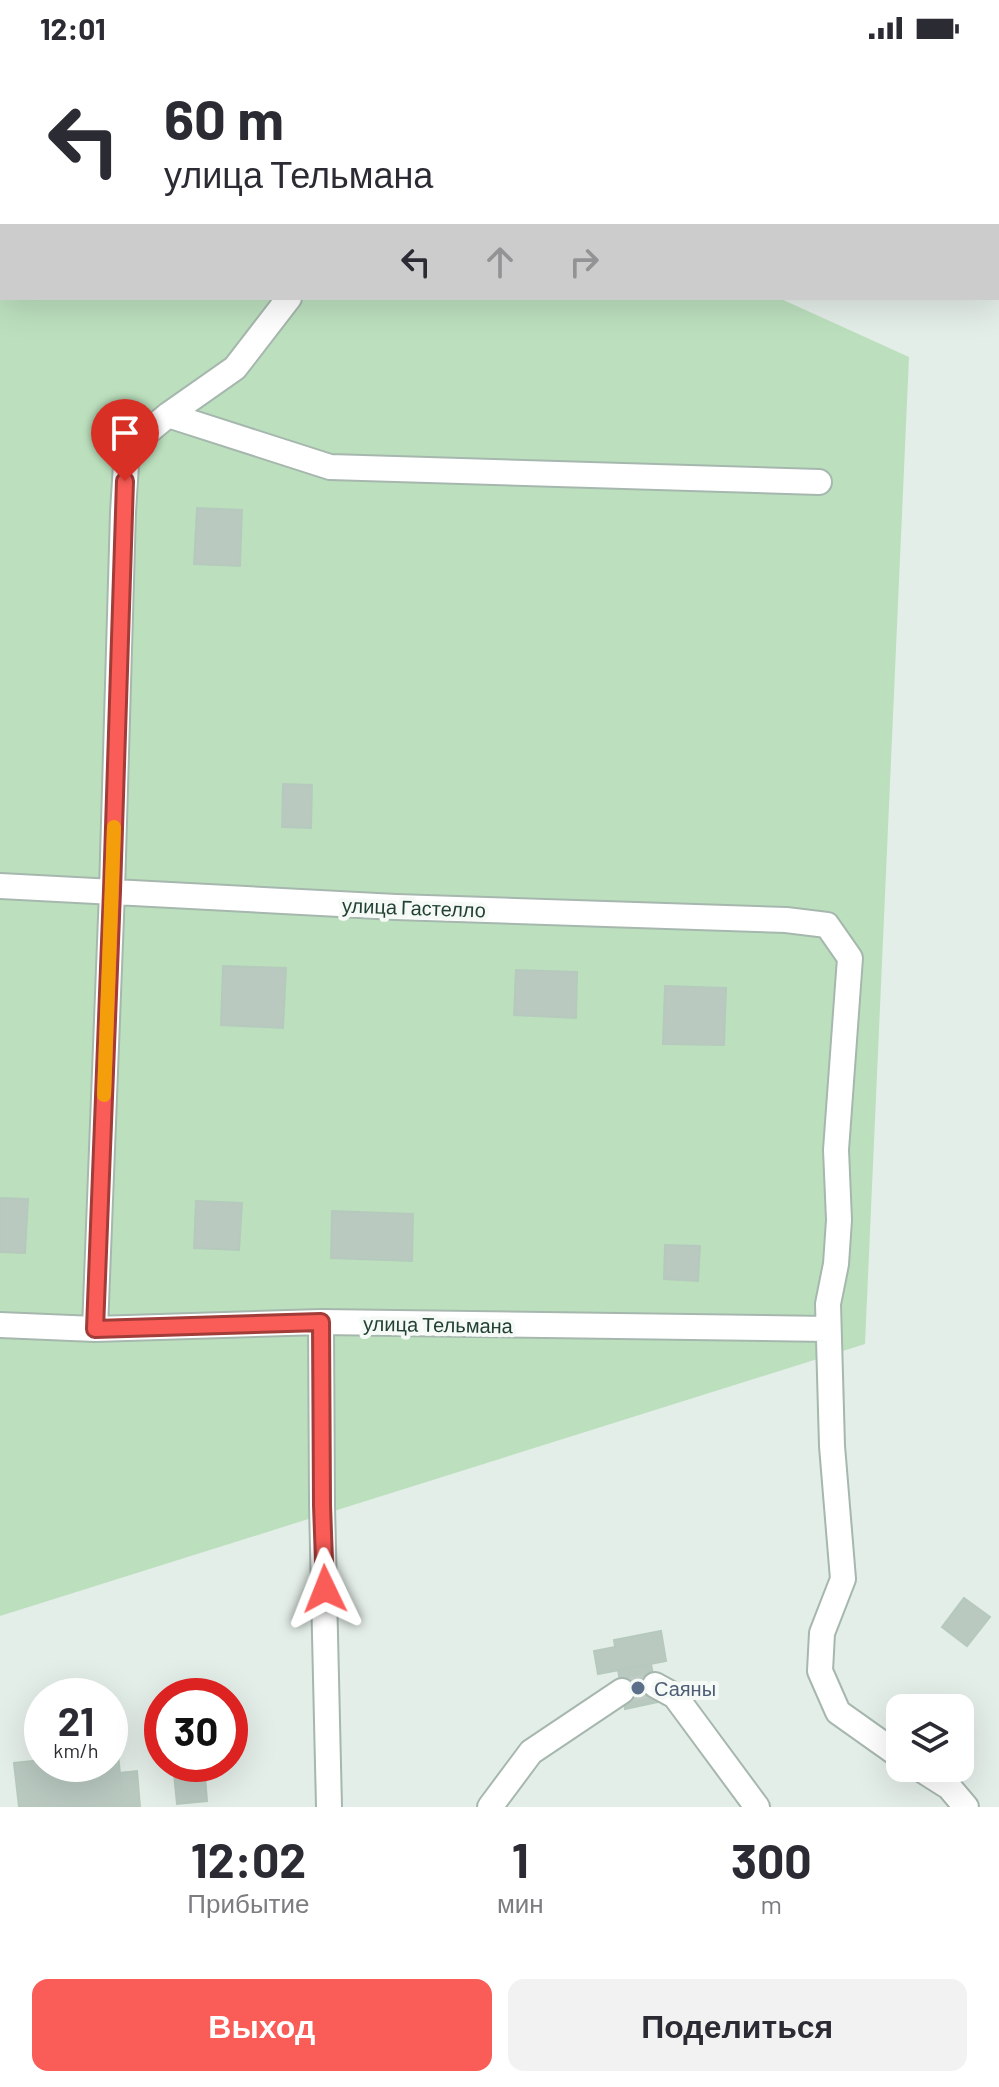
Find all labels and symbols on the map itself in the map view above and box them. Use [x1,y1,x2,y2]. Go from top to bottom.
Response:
pin [91,399,159,481]
street label: улица Гастелло [342,892,486,922]
street label: улица Тельмана [363,1311,514,1337]
position arrow [283,1547,367,1631]
place label: Саяны [654,1676,716,1700]
speed limit sign: 30 [144,1678,248,1782]
marker: Саяны [629,1679,647,1697]

